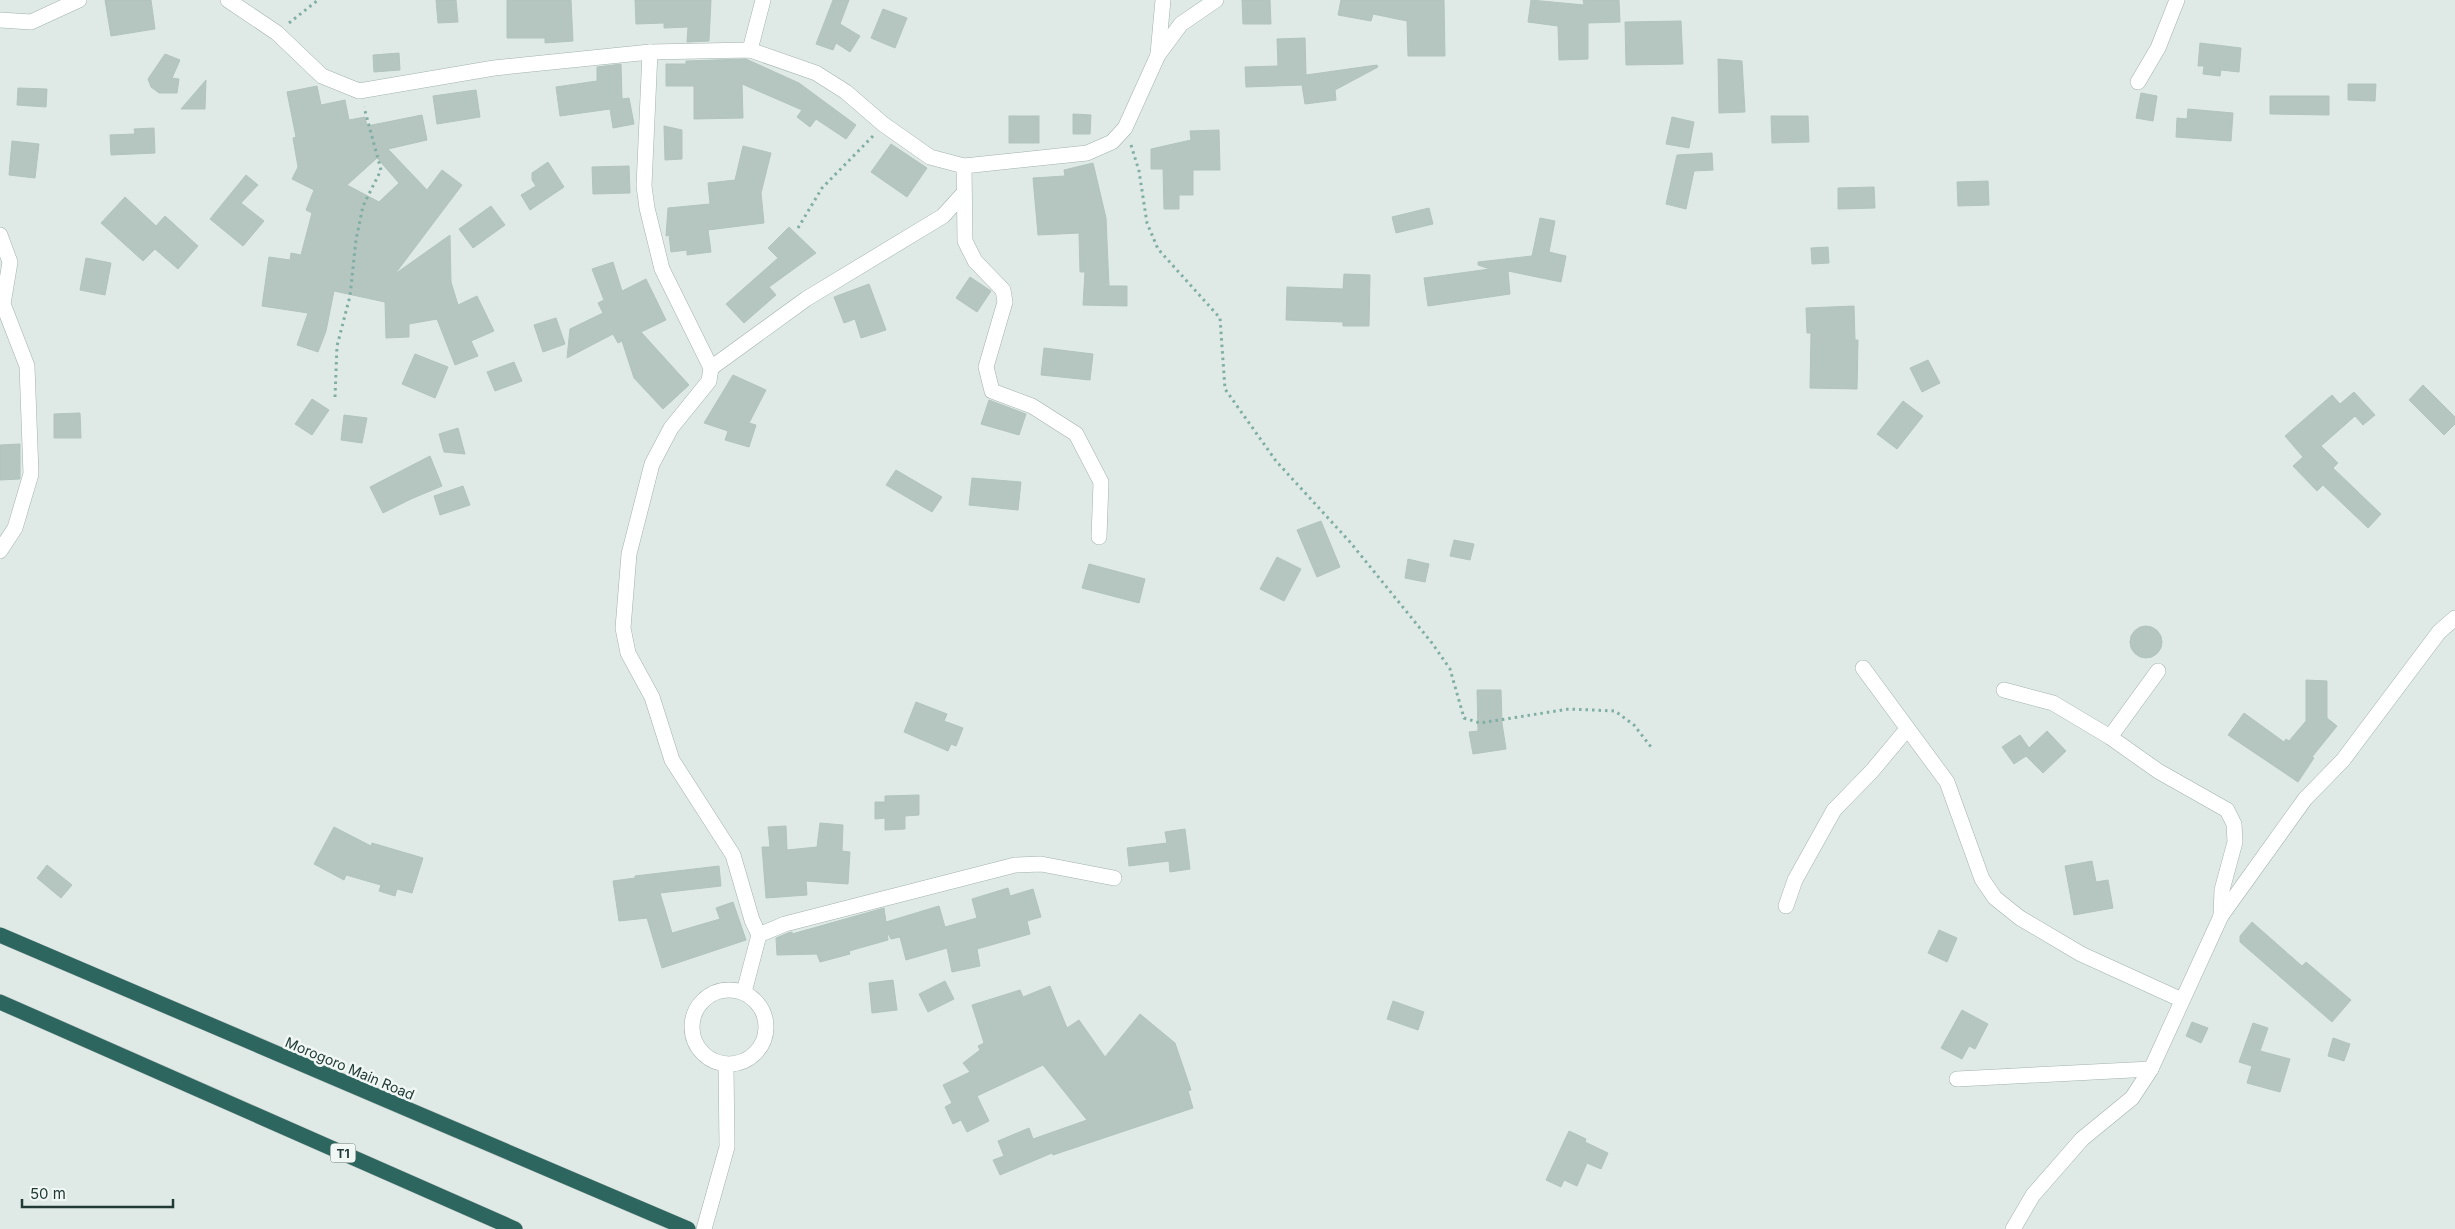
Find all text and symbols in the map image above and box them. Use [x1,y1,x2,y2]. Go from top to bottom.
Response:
street label: Morogoro Main Road [283,1033,417,1103]
road number: T1 [330,1144,356,1162]
scale bar [22,1176,174,1208]
text: 50 m [30,1184,66,1203]

